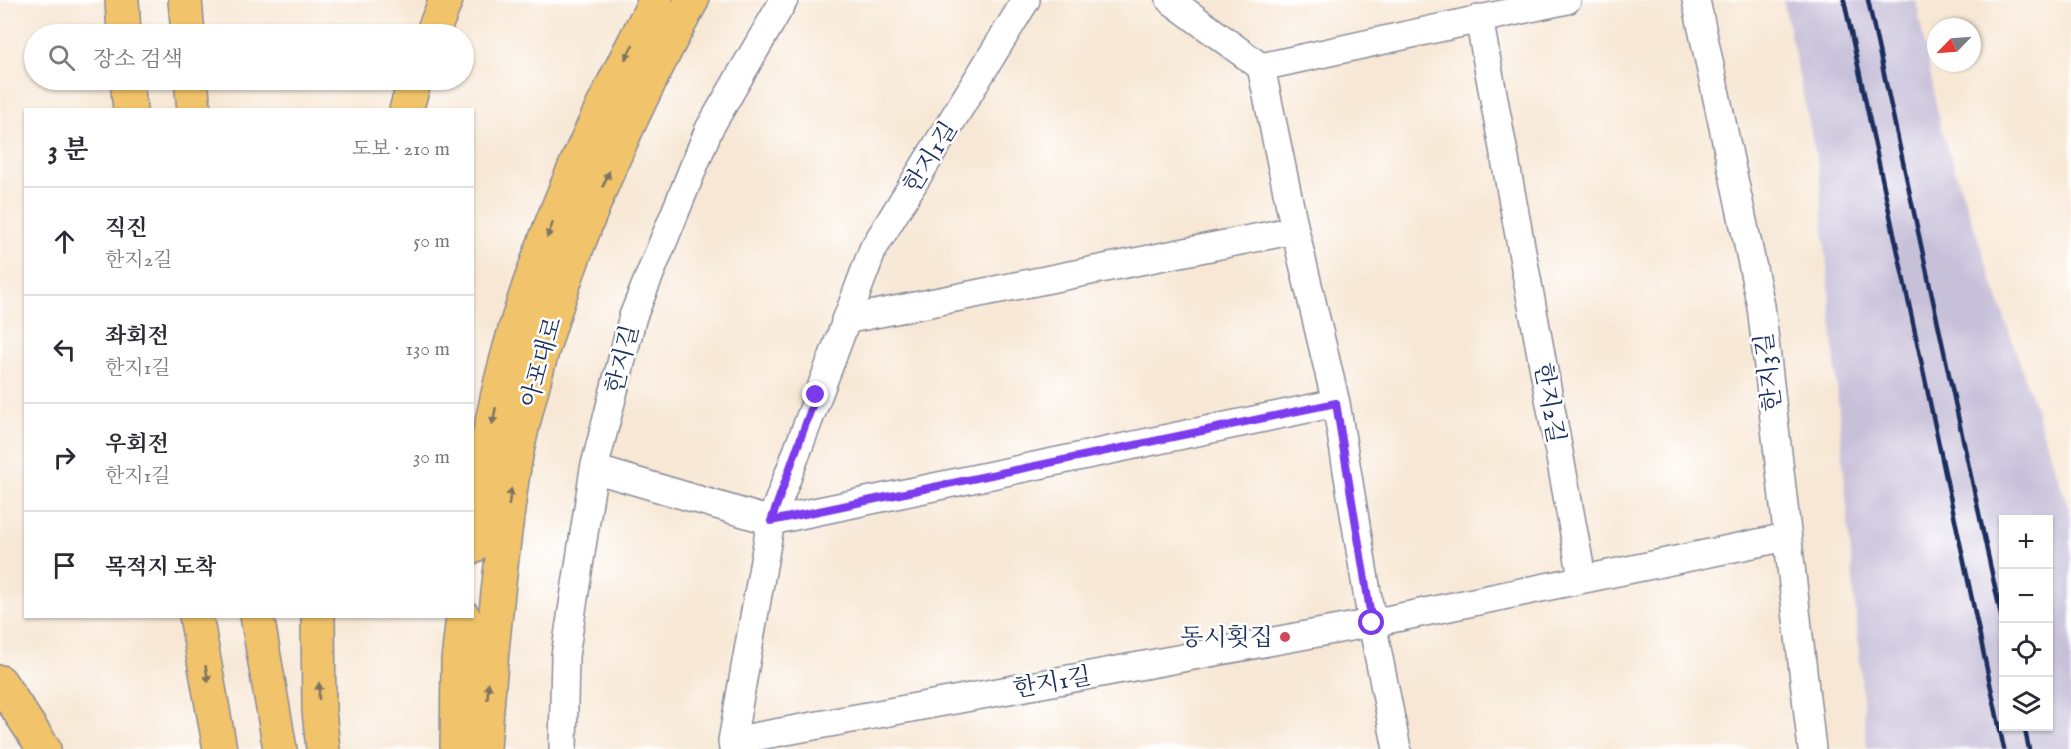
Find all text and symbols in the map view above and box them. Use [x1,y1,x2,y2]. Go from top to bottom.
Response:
north arrow [1927,18,1981,72]
search box [24,24,474,90]
icon: search [45,41,78,74]
one-way arrow [624,43,634,60]
text: 장소 검색 [93,46,183,74]
street label: 한지1길 [897,116,965,199]
text: 3 분 [48,134,89,167]
text: 도보 · 210 m [352,137,450,162]
one-way arrow [601,169,611,187]
text: 직진 [105,215,148,243]
one-way arrow [545,221,554,239]
icon: ahead [48,225,81,258]
text: 50 m [413,229,450,254]
text: 한지2길 [105,248,172,273]
street label: 아포대로 [515,314,570,411]
street label: 한지길 [600,322,647,397]
text: 좌회전 [105,323,169,351]
street label: 한지3길 [1749,331,1790,413]
icon: left [48,333,81,366]
text: 130 m [405,337,450,362]
text: 한지1길 [105,356,170,381]
street label: 한지2길 [1526,361,1571,446]
route end [802,381,828,407]
one-way arrow [489,407,498,426]
text: 우회전 [105,431,169,459]
icon: right [48,441,81,474]
text: 30 m [413,445,450,470]
text: 한지1길 [105,464,170,489]
one-way arrow [506,487,515,506]
map controls [1999,515,2053,731]
button: + [1999,515,2053,569]
icon: arrive [48,549,81,582]
text: 목적지 도착 [105,554,216,582]
button: − [1999,569,2053,623]
route start [1358,609,1384,635]
place label: 동시횟집 [1180,623,1273,654]
button: locate [1999,623,2053,677]
marker: 동시횟집 [1278,630,1292,644]
street label: 한지1길 [1011,661,1094,706]
one-way arrow [202,665,211,684]
button: layers [1999,677,2053,731]
one-way arrow [314,681,323,700]
one-way arrow [483,681,493,700]

